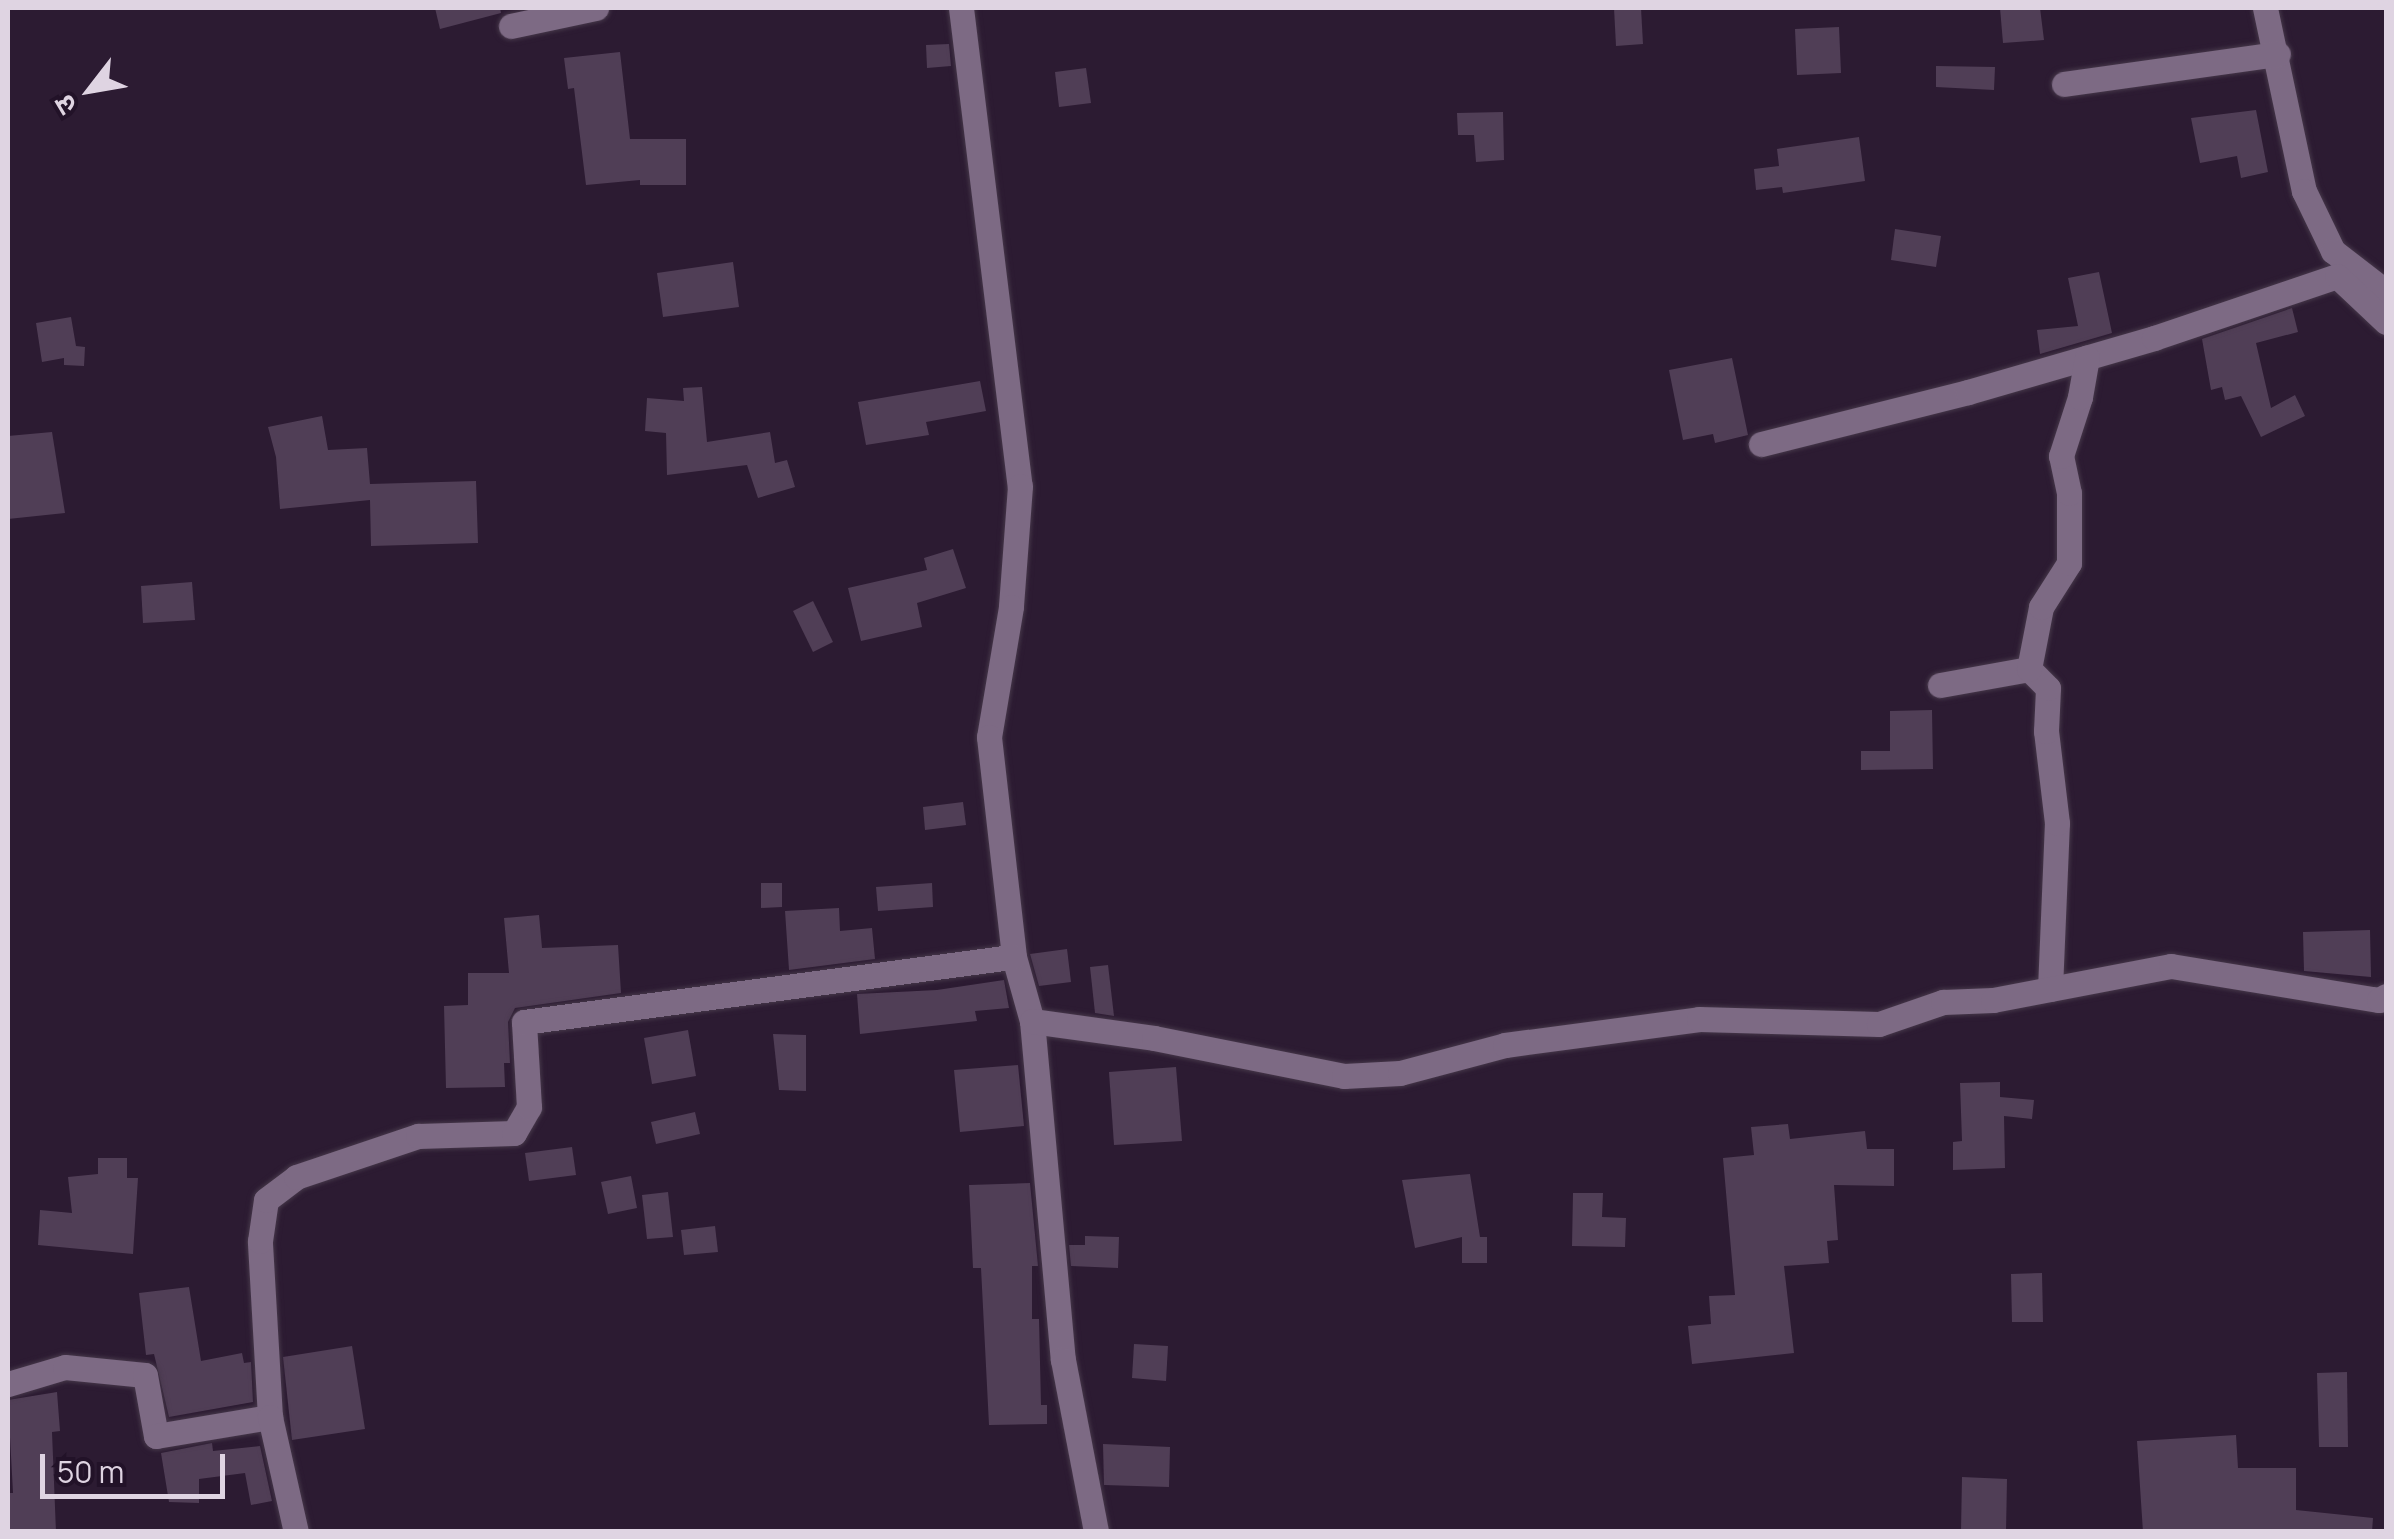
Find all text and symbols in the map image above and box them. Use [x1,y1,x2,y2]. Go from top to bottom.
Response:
north arrow [40,40,140,140]
text: उ [44,89,85,122]
scale bar [45,1434,230,1496]
text: 50 m [57,1451,124,1492]

